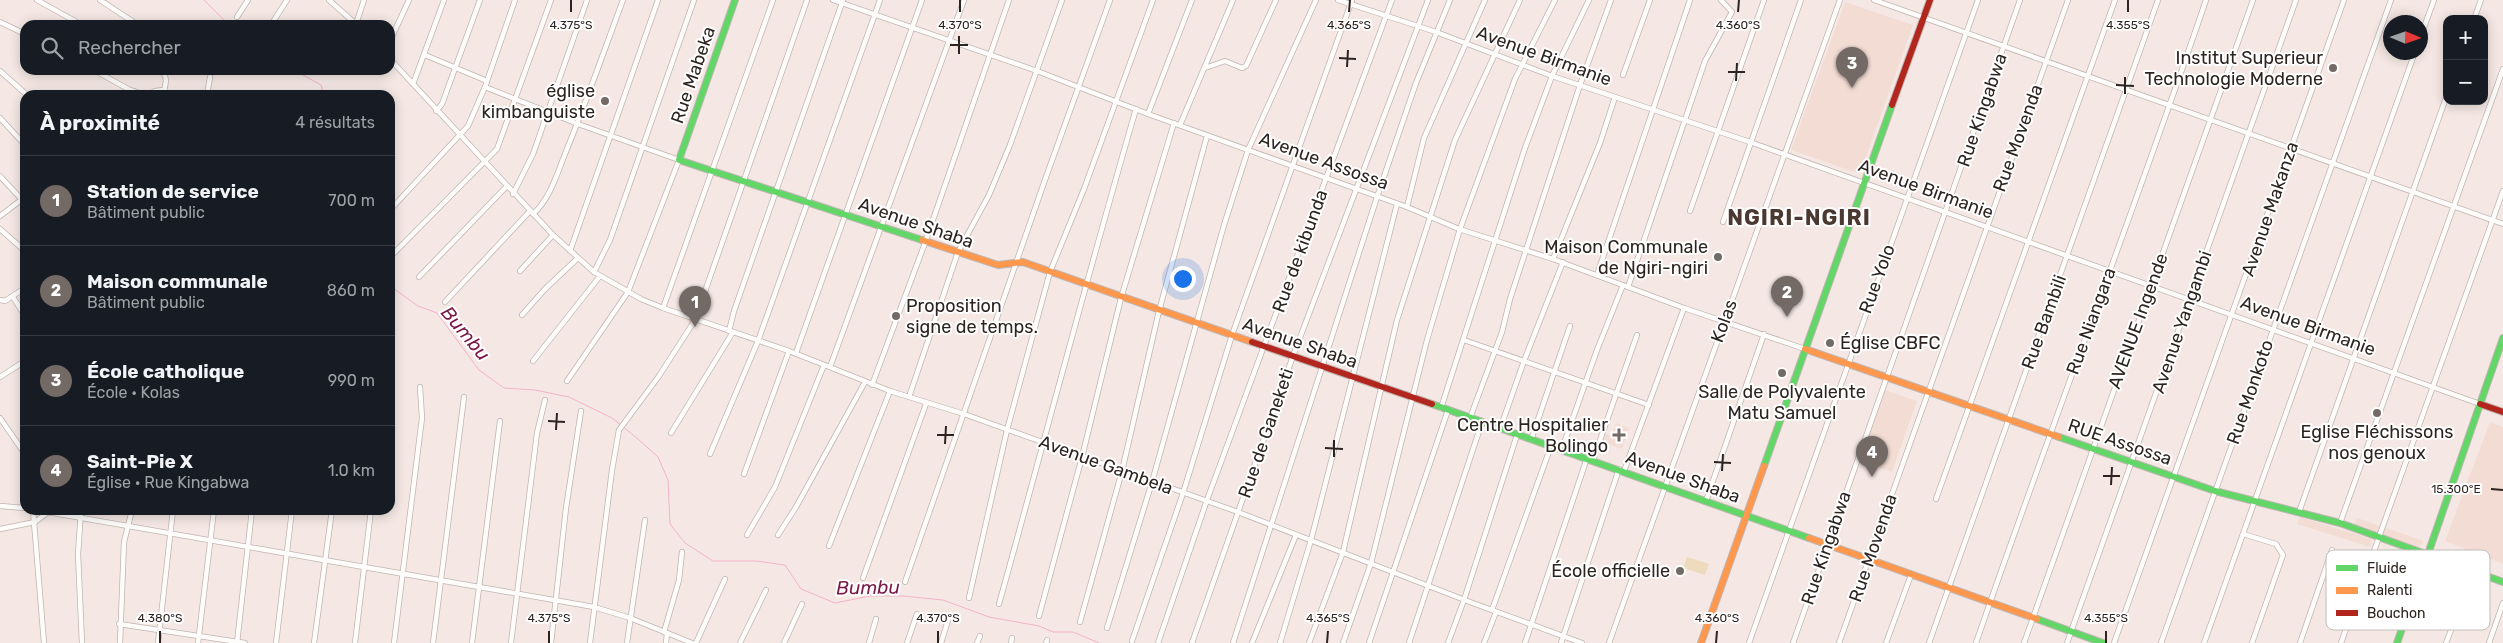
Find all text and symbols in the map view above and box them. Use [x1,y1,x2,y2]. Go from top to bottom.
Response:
north arrow [2383,15,2428,60]
map controls [2443,15,2488,105]
button: + [2443,15,2488,60]
text: 4.375°S [550,18,592,32]
text: 4.370°S [938,18,982,32]
text: 4.365°S [1327,18,1371,32]
text: 4.360°S [1716,18,1760,32]
text: 4.355°S [2106,18,2150,32]
search box [20,20,395,75]
street label: Avenue Birmanie [1474,21,1614,91]
street label: Rue Mabeka [666,24,720,126]
icon: search [38,34,66,62]
text: Rechercher [78,36,181,59]
pin: 3 [1836,47,1868,88]
place label: Institut Superieur Technologie Moderne [2145,47,2323,90]
street label: Rue Kingabwa [1952,50,2012,170]
button: − [2443,60,2488,105]
marker: Institut Superieur Technologie Moderne [2327,62,2339,74]
place label: église kimbanguiste [482,80,595,123]
street label: Rue Movenda [1988,81,2048,195]
marker: église kimbanguiste [599,95,611,107]
text: À proximité [40,110,160,135]
text: 4 résultats [295,113,375,132]
street label: Avenue Assossa [1256,127,1392,195]
street label: Avenue Makanza [2237,139,2303,279]
street label: Avenue Birmanie [1856,154,1996,224]
text: Station de service [87,180,259,203]
street label: Rue de kibunda [1268,187,1332,315]
text: 1 [52,191,60,210]
text: 700 m [328,191,375,210]
street label: Avenue Shaba [856,193,976,253]
text: Bâtiment public [87,203,205,222]
district label: NGIRI-NGIRI [1727,204,1871,231]
place label: Maison Communale de Ngiri-ngiri [1544,236,1708,279]
street label: Rue Yolo [1854,242,1900,316]
street label: Avenue Yangambi [2147,248,2217,396]
street label: AVENUE Ingende [2103,250,2173,392]
marker: Maison Communale de Ngiri-ngiri [1712,251,1724,263]
street label: Rue Niangara [2061,265,2121,377]
your location [1170,266,1196,292]
text: Maison communale [87,270,268,293]
street label: Rue Bambili [2017,272,2071,372]
pin: 2 [1771,276,1803,317]
text: 2 [51,281,61,300]
text: 860 m [327,281,375,300]
pin: 1 [679,286,711,327]
street label: Avenue Birmanie [2238,291,2378,361]
text: Bâtiment public [87,293,205,312]
place label: Proposition signe de temps. [906,295,1038,338]
street label: Kolas [1706,297,1742,345]
water label: Bumbu [436,301,495,365]
marker: Proposition signe de temps. [890,310,902,322]
street label: Avenue Shaba [1240,313,1360,373]
place label: Église CBFC [1840,332,1940,354]
marker: Église CBFC [1824,337,1836,349]
street label: Rue Monkoto [2222,337,2278,447]
text: École catholique [87,360,244,383]
street label: Rue de Ganeketi [1233,365,1299,501]
marker: Salle de Polyvalente Matu Samuel [1776,367,1788,379]
text: 3 [51,371,61,390]
text: 990 m [328,371,375,390]
place label: Salle de Polyvalente Matu Samuel [1698,381,1866,424]
text: École · Kolas [87,383,180,402]
marker: Eglise Fléchissons nos genoux [2371,407,2383,419]
place label: Centre Hospitalier Bolingo [1457,414,1608,457]
street label: RUE Assossa [2065,414,2175,470]
place label: Eglise Fléchissons nos genoux [2301,421,2453,464]
marker: Centre Hospitalier Bolingo [1612,428,1626,442]
street label: Avenue Gambela [1036,431,1176,499]
pin: 4 [1856,436,1888,477]
street label: Avenue Shaba [1623,446,1743,508]
text: Saint-Pie X [87,450,193,473]
text: 4 [51,461,61,480]
text: 1.0 km [328,461,375,480]
text: Église · Rue Kingabwa [87,473,249,492]
text: 15.300°E [2431,482,2481,496]
street label: Rue Kingabwa [1796,488,1856,608]
street label: Rue Movenda [1844,491,1902,605]
legend [2326,550,2490,630]
place label: École officielle [1551,560,1670,582]
text: Fluide [2367,560,2407,577]
marker: École officielle [1674,565,1686,577]
water label: Bumbu [836,575,900,600]
text: Ralenti [2367,582,2412,599]
text: Bouchon [2367,605,2426,622]
text: 4.380°S [138,611,182,625]
text: 4.375°S [528,611,570,625]
text: 4.370°S [916,611,960,625]
text: 4.365°S [1306,611,1350,625]
text: 4.360°S [1695,611,1739,625]
text: 4.355°S [2084,611,2128,625]

